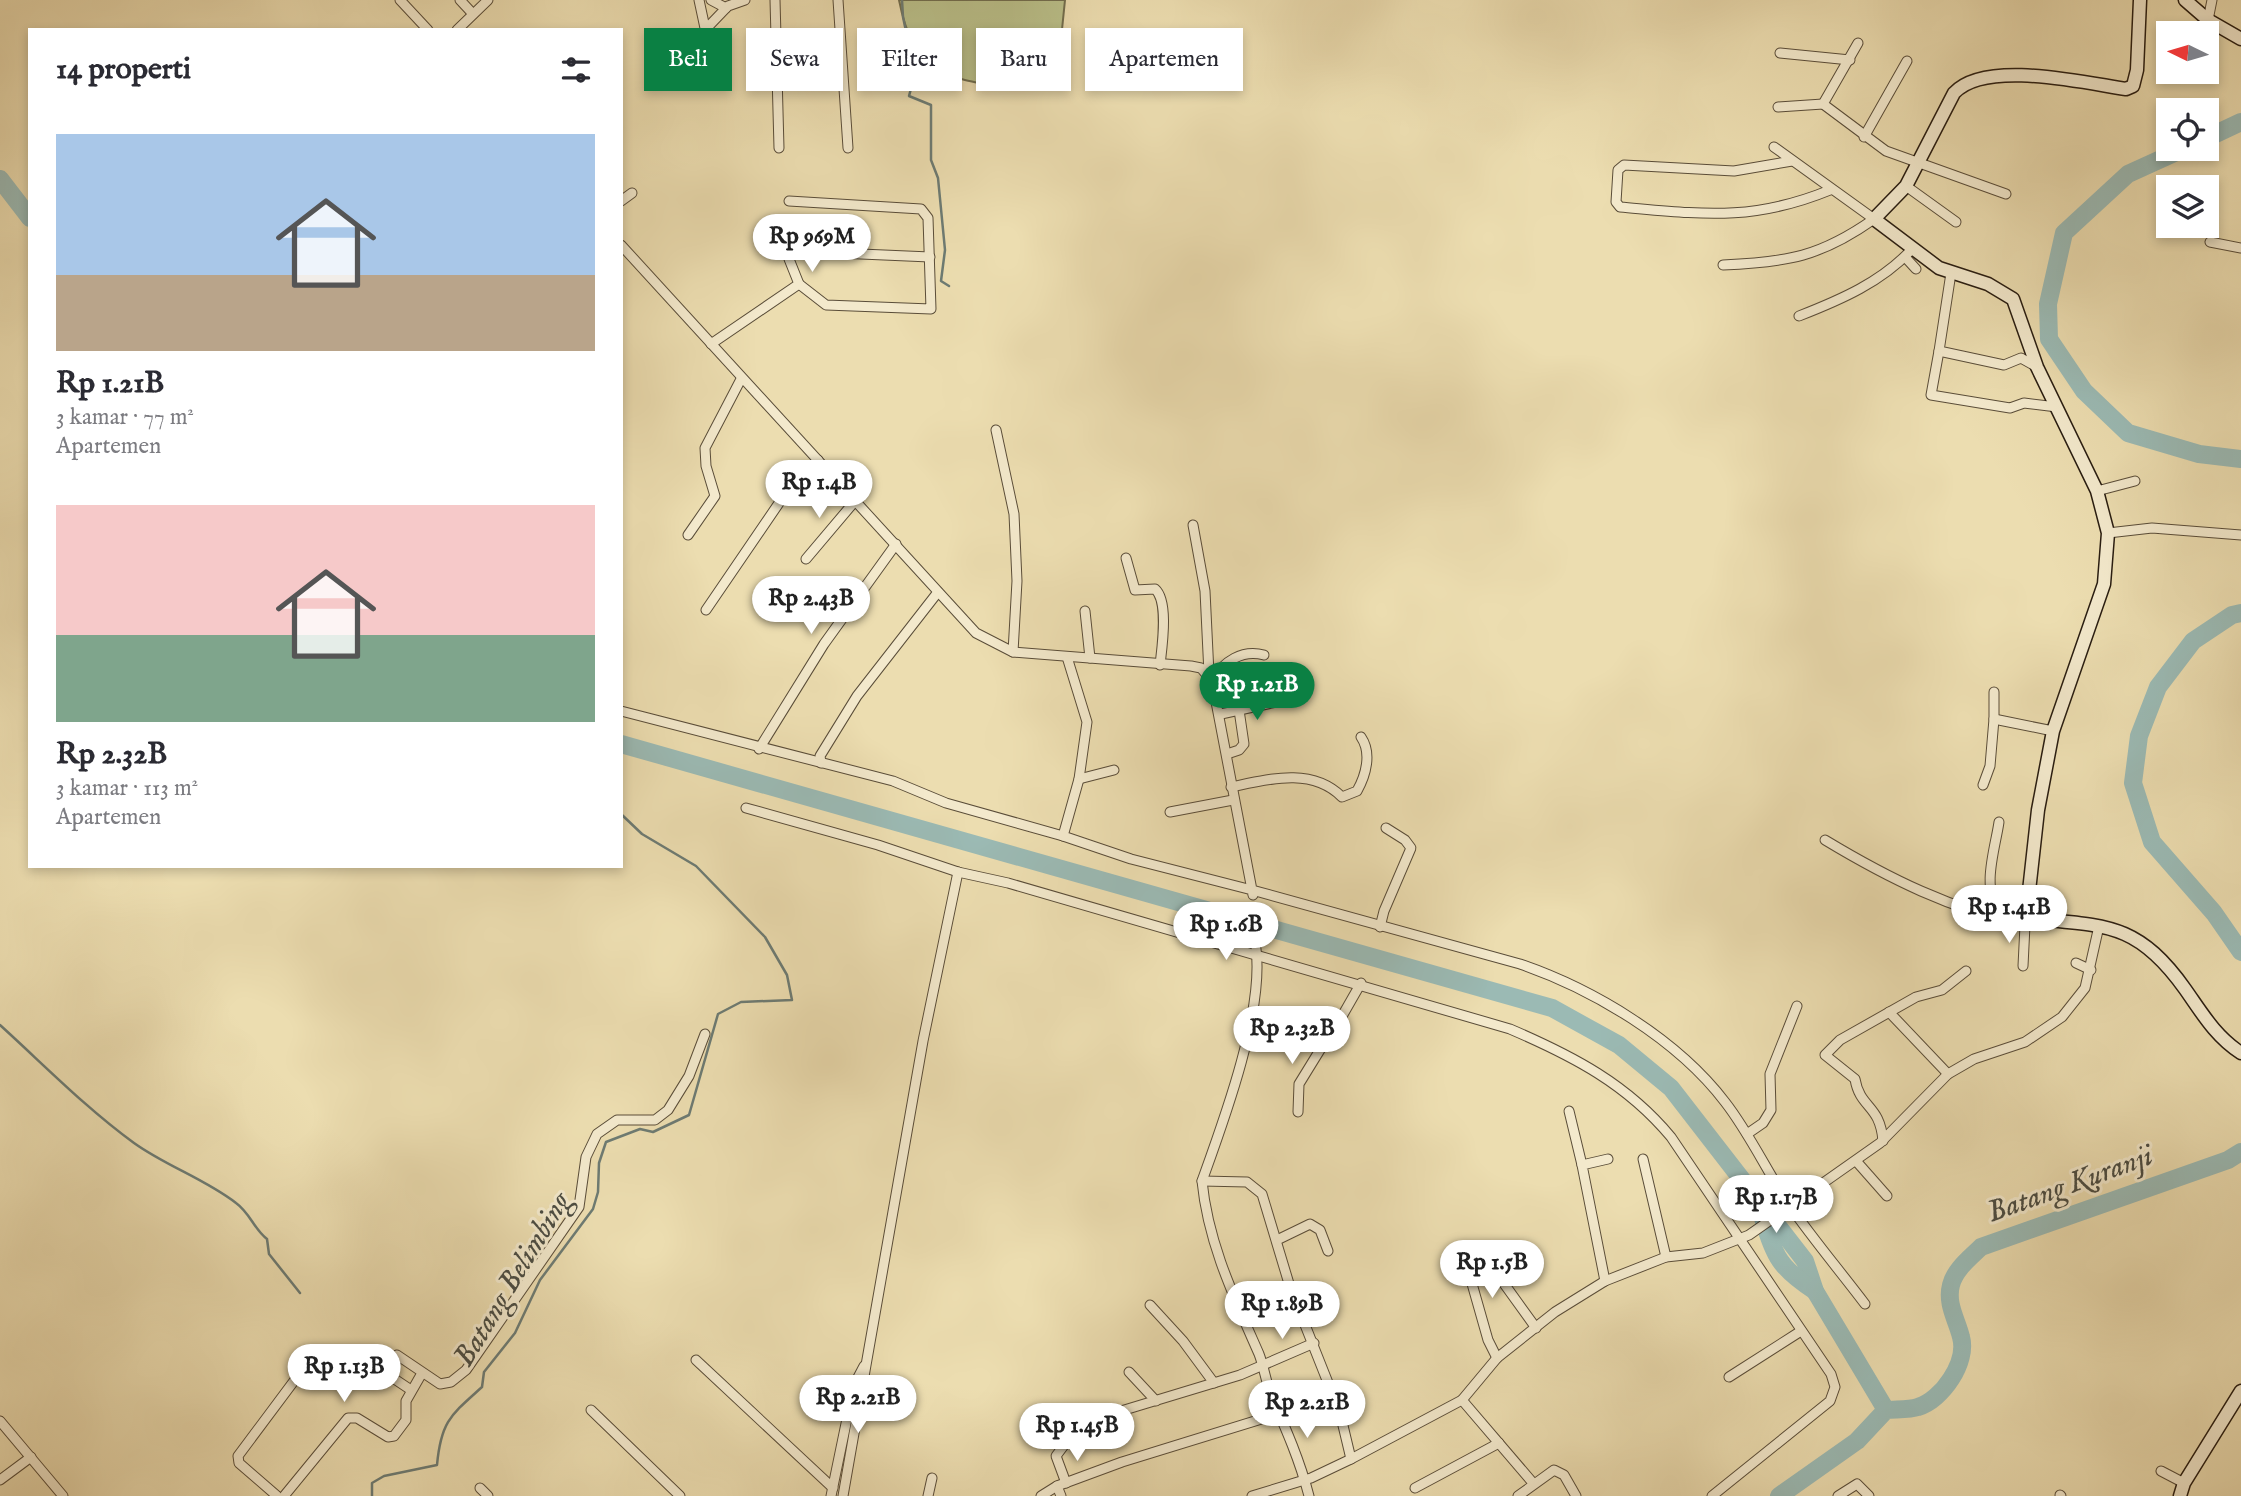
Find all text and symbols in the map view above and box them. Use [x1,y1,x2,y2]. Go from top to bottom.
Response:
north arrow [2156,21,2219,84]
map controls [2156,21,2219,238]
chip: Beli [644,28,732,91]
chip: Sewa [746,28,843,91]
chip: Filter [857,28,962,91]
chip: Baru [976,28,1071,91]
chip: Apartemen [1085,28,1243,91]
text: 14 properti [56,51,191,89]
icon: filters [557,51,595,89]
button: locate [2156,98,2219,161]
button: layers [2156,175,2219,238]
icon: home [263,180,389,306]
pin: Rp 969M [747,215,877,274]
text: Rp 969M [769,222,855,251]
text: Rp 1.21B [56,365,164,403]
text: 3 kamar · 77 m² [56,403,194,432]
text: Apartemen [56,432,161,461]
pin: Rp 1.4B [754,461,884,520]
text: Rp 1.4B [781,468,857,497]
icon: home [263,551,389,677]
pin: Rp 2.43B [739,576,883,636]
text: Rp 2.43B [768,584,854,613]
pin: Rp 1.21B [1185,662,1329,722]
text: Rp 1.21B [1216,670,1298,699]
text: Rp 2.32B [56,736,167,774]
text: 3 kamar · 113 m² [56,774,198,803]
text: Apartemen [56,803,161,832]
pin: Rp 1.41B [1937,886,2081,945]
text: Rp 1.41B [1967,893,2051,922]
pin: Rp 1.6B [1161,902,1291,962]
text: Rp 1.6B [1189,910,1263,939]
pin: Rp 2.32B [1220,1006,1364,1066]
text: Rp 2.32B [1249,1014,1335,1043]
water label: Batang Kuranji [1982,1137,2160,1233]
pin: Rp 1.17B [1704,1176,1848,1235]
text: Rp 1.17B [1735,1183,1817,1212]
water label: Batang Belimbing [446,1184,581,1374]
pin: Rp 1.5B [1427,1240,1557,1300]
text: Rp 1.5B [1456,1248,1528,1277]
pin: Rp 1.89B [1210,1282,1354,1341]
text: Rp 1.89B [1241,1289,1323,1318]
pin: Rp 1.13B [272,1344,416,1404]
text: Rp 1.13B [304,1352,384,1381]
pin: Rp 2.21B [786,1376,930,1435]
pin: Rp 2.21B [1235,1380,1379,1440]
text: Rp 2.21B [815,1383,901,1412]
text: Rp 2.21B [1264,1388,1350,1417]
pin: Rp 1.45B [1005,1404,1149,1463]
text: Rp 1.45B [1035,1411,1119,1440]

